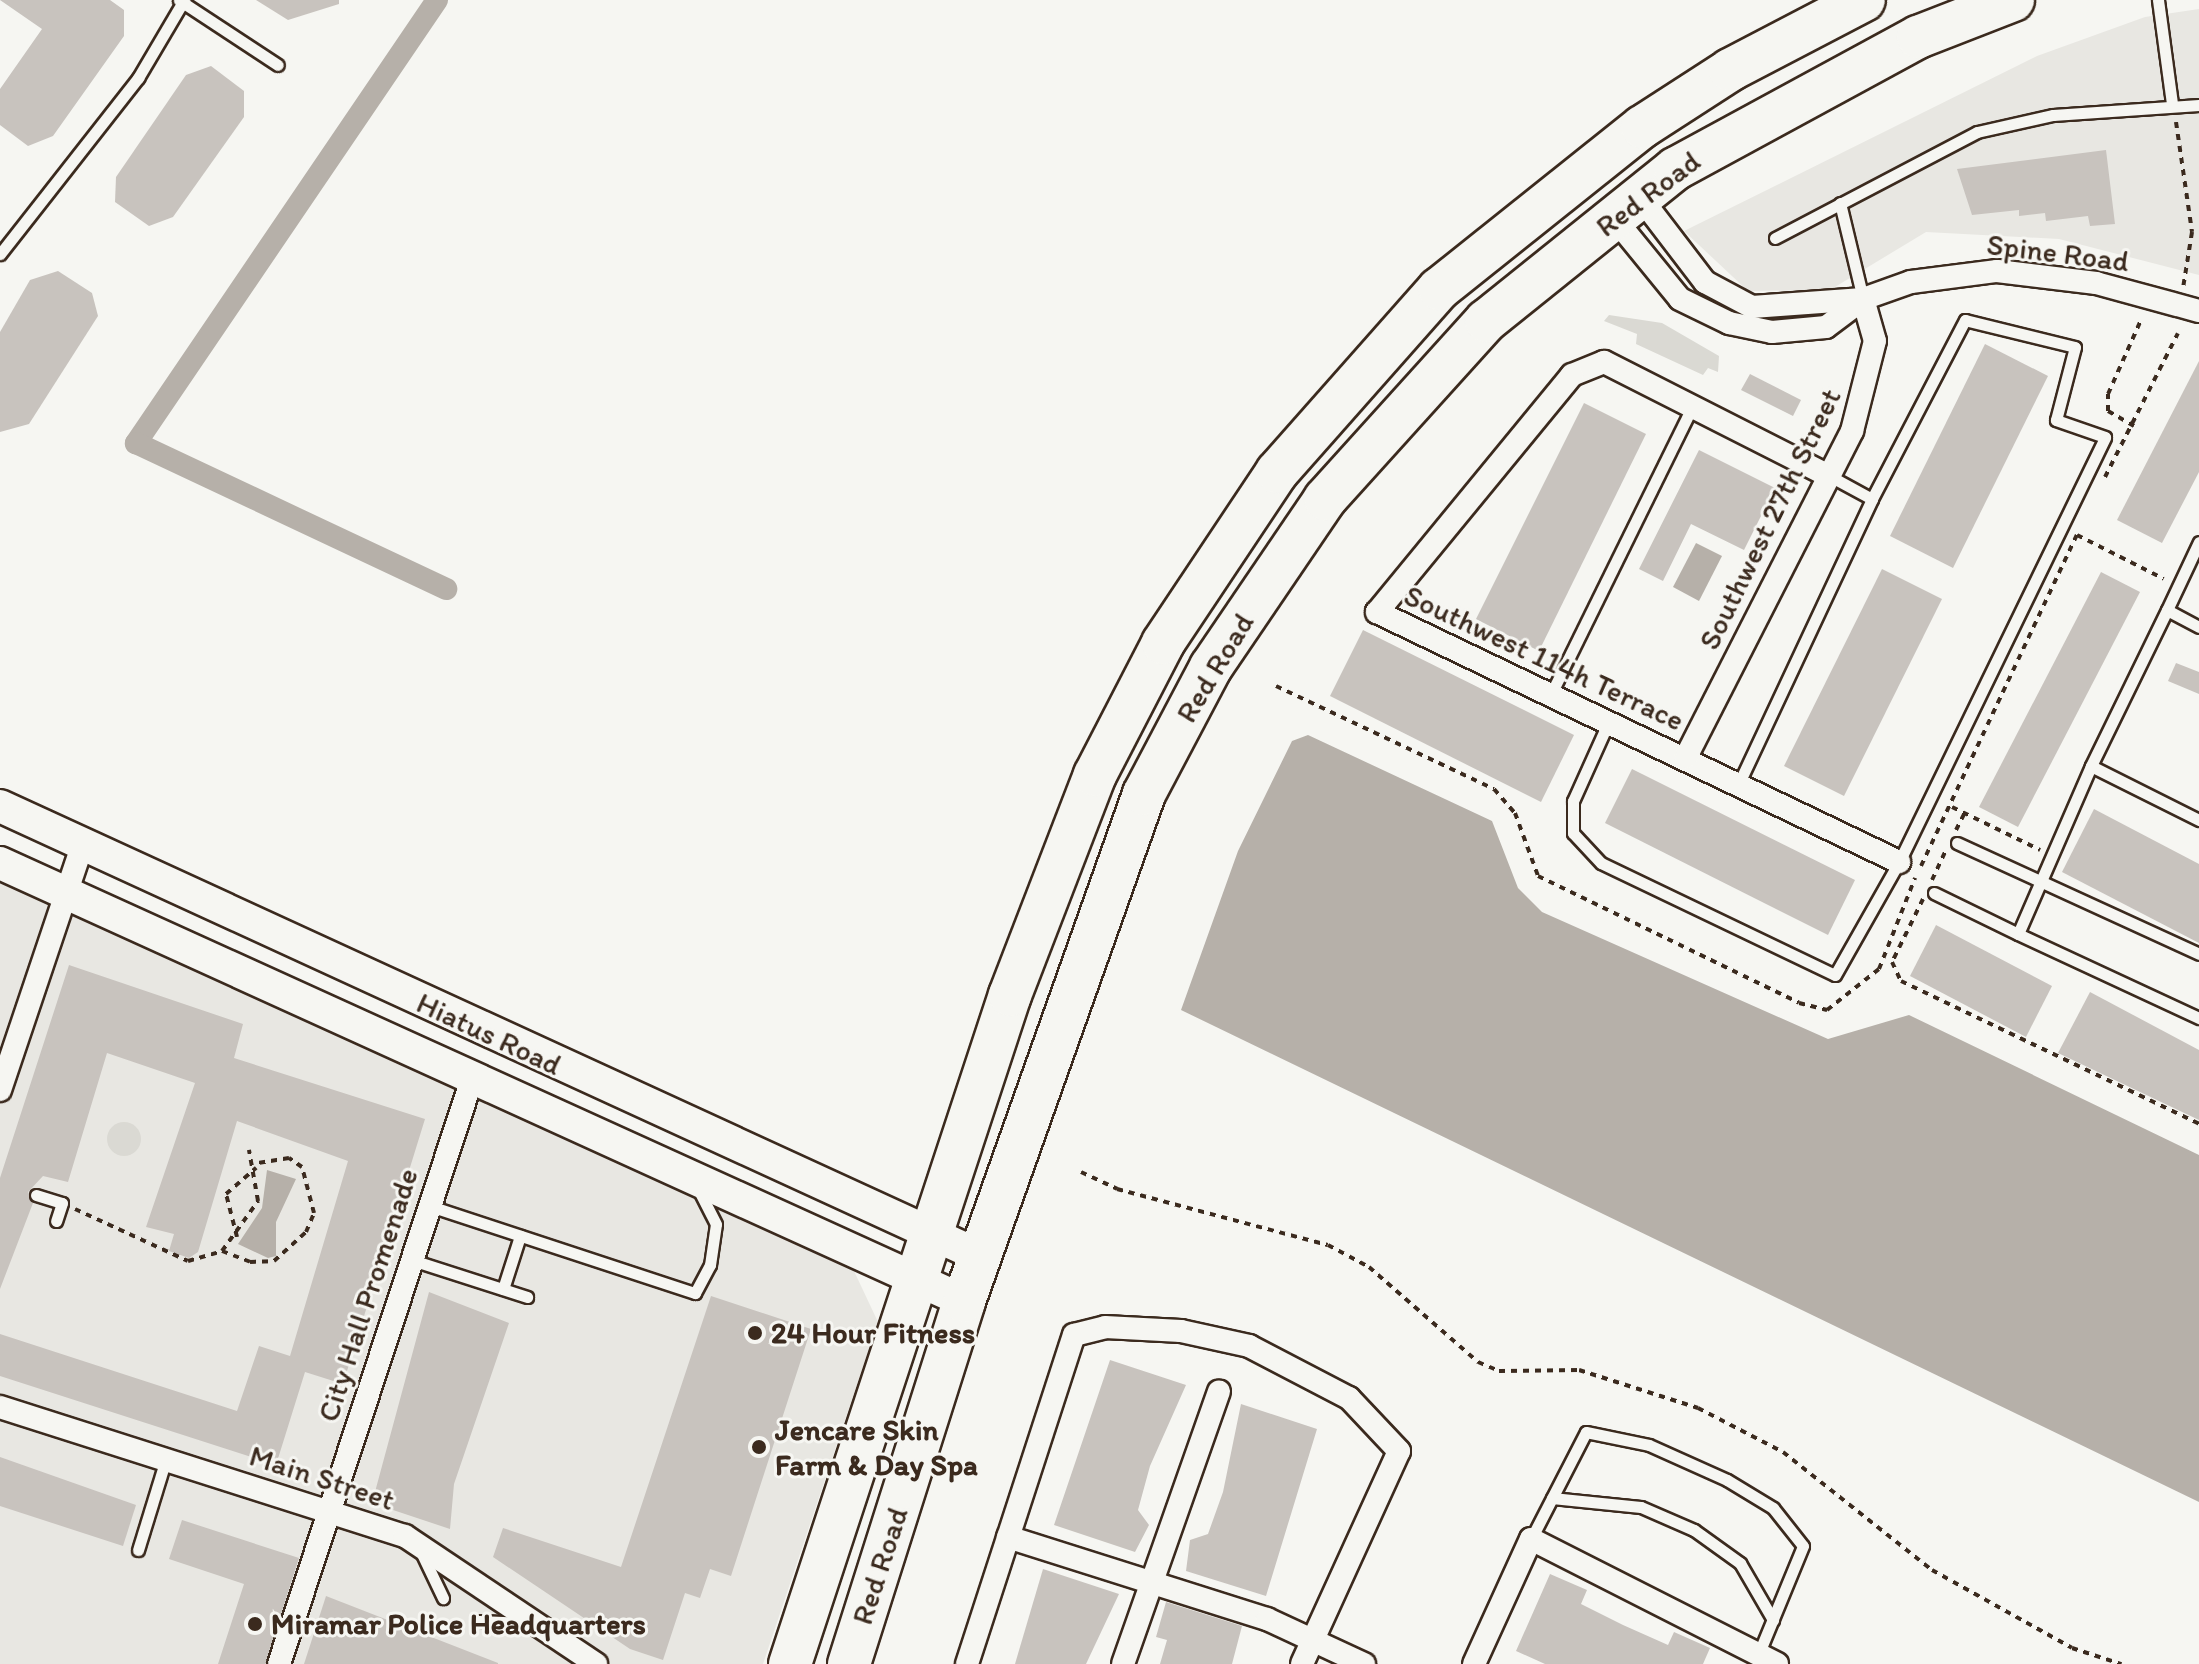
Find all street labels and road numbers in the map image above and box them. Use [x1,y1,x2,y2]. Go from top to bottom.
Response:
street label: Red Road [1589,143,1707,245]
street label: Spine Road [1985,226,2131,280]
street label: Southwest 27th Street [1691,383,1849,655]
street label: Southwest 114h Terrace [1398,577,1690,739]
street label: Red Road [1169,607,1261,729]
street label: Hiatus Road [411,985,567,1083]
street label: City Hall Promenade [310,1163,426,1427]
street label: Main Street [245,1438,399,1518]
street label: Red Road [844,1503,916,1629]

